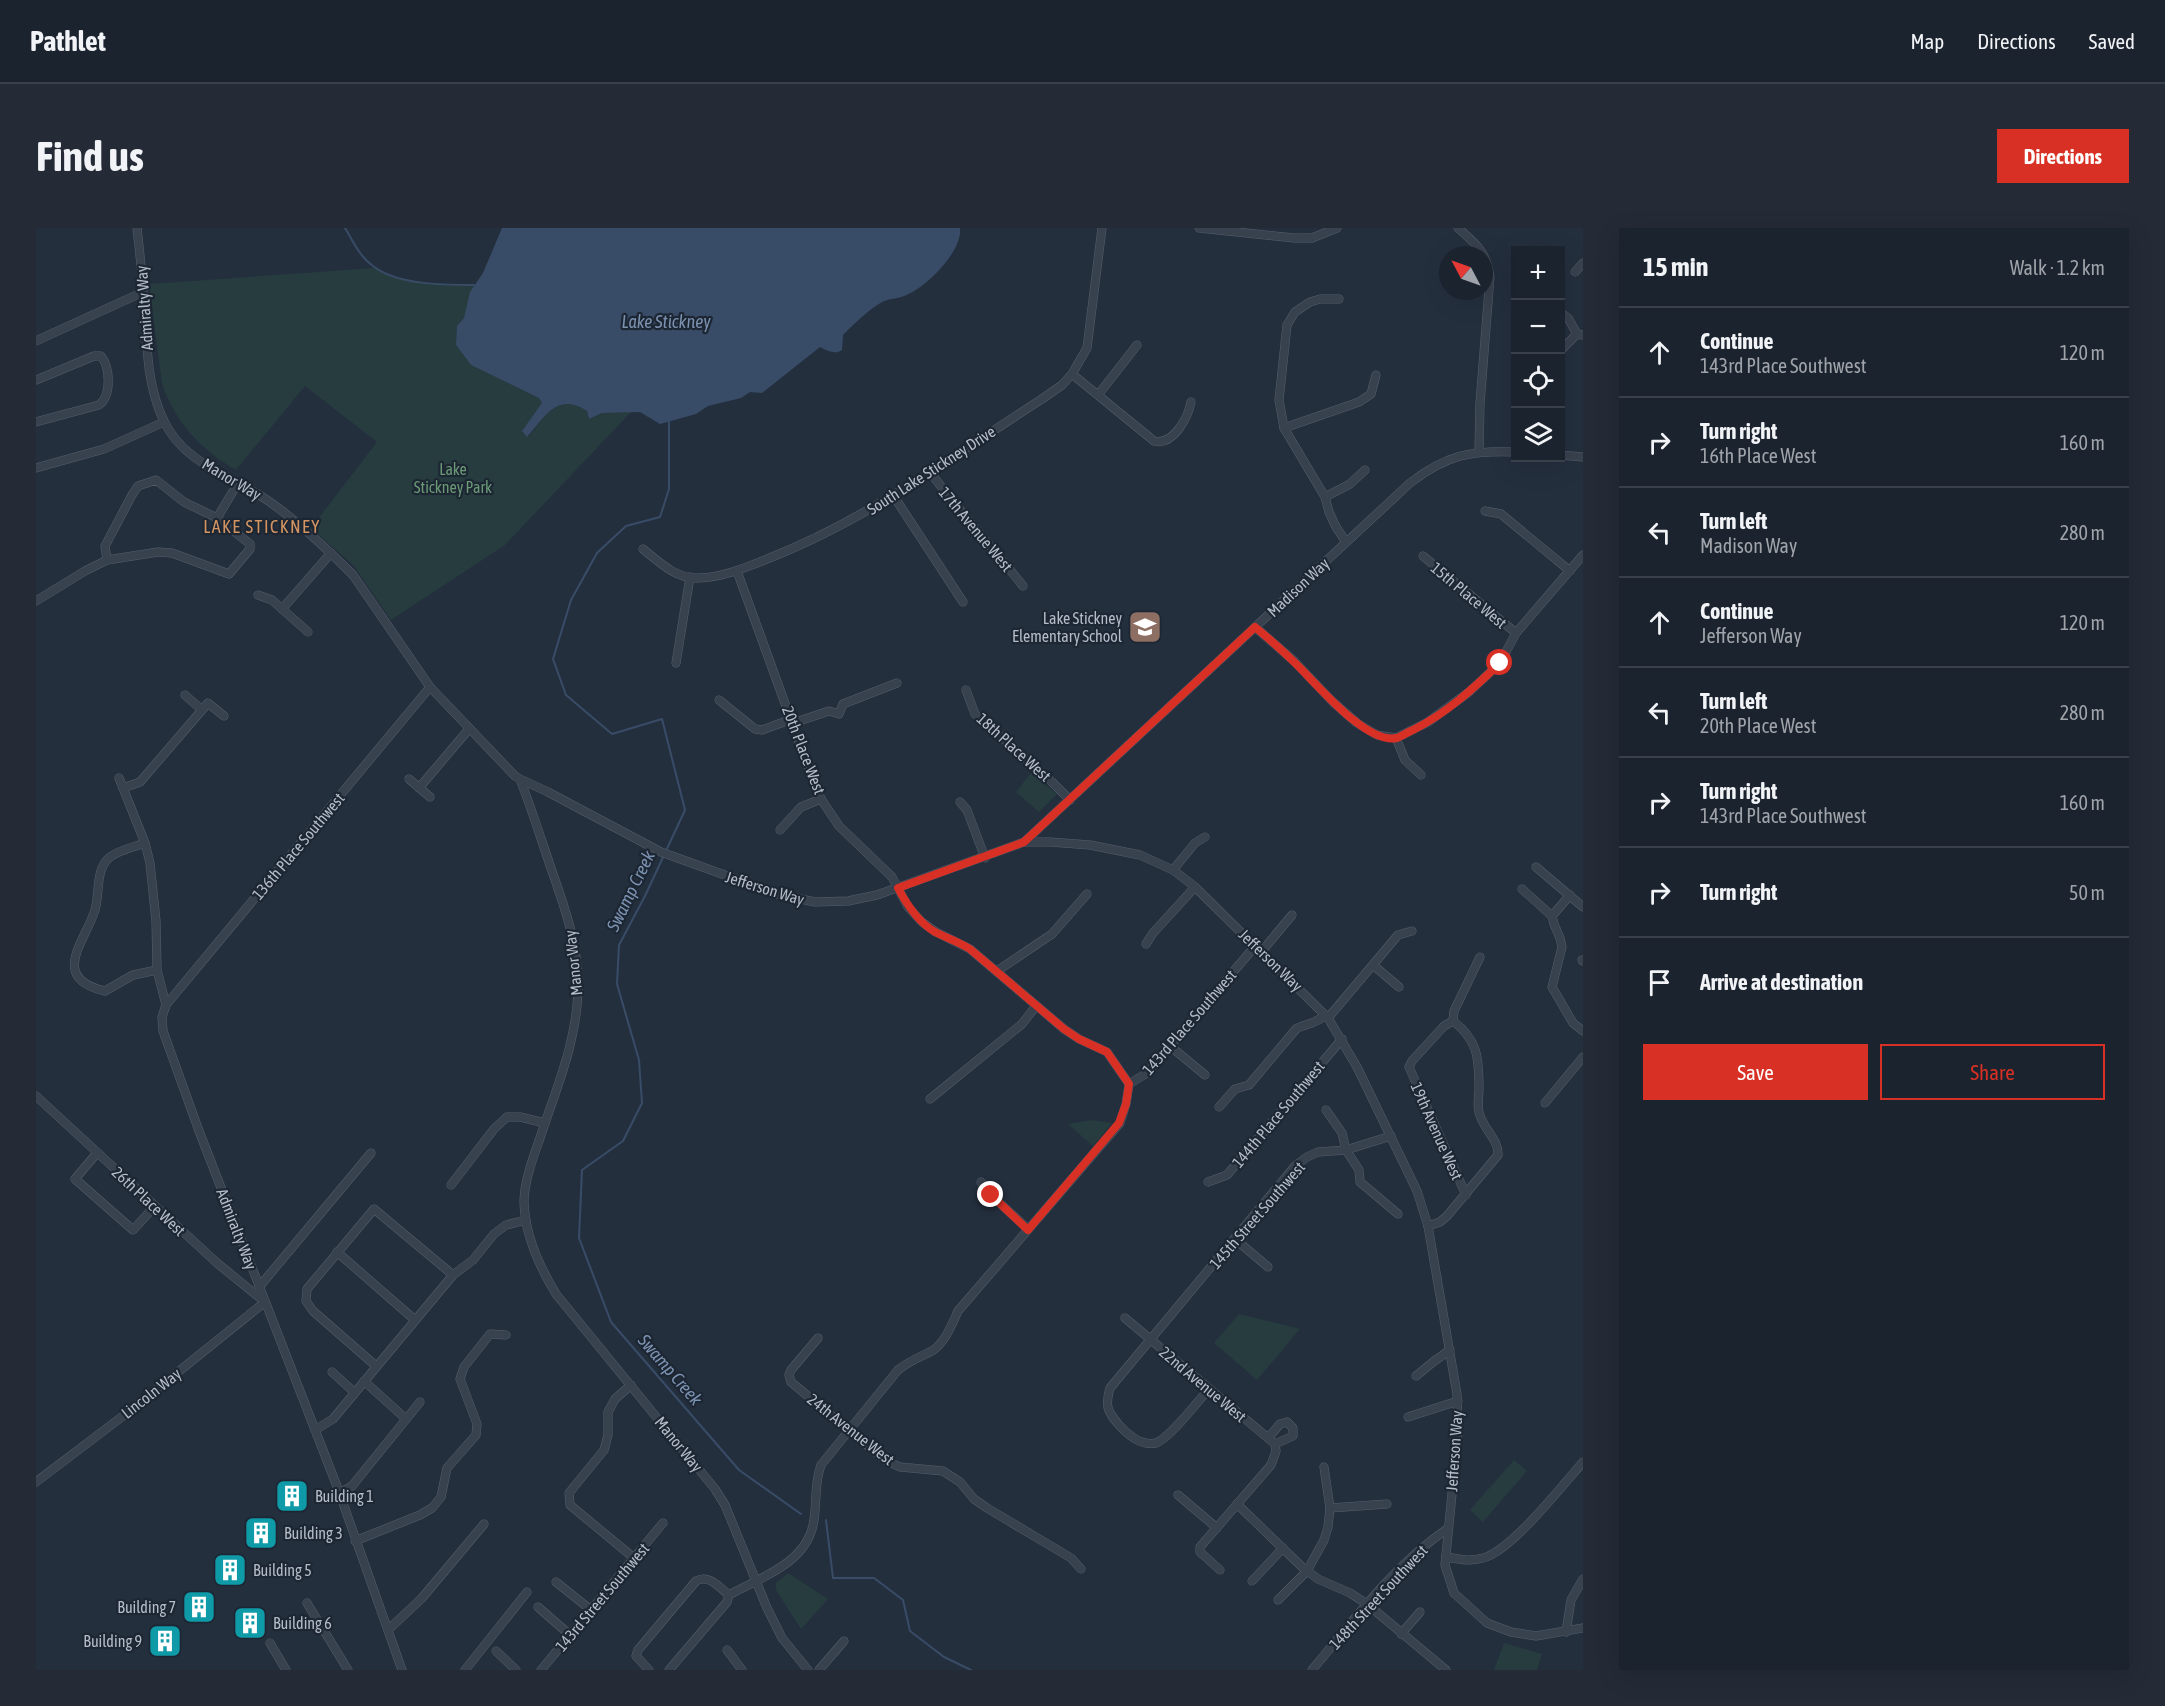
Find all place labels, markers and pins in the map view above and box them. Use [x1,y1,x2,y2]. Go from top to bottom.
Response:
place label: Lake Stickney Elementary School [1012,609,1123,646]
school or university icon: Lake Stickney Elementary School [1127,609,1163,645]
building icon: Building 1 [274,1478,310,1514]
place label: Building 1 [315,1487,374,1506]
building icon: Building 3 [243,1515,279,1551]
place label: Building 3 [284,1524,343,1543]
building icon: Building 5 [212,1552,248,1588]
place label: Building 5 [253,1561,312,1580]
building icon: Building 7 [181,1589,217,1625]
place label: Building 7 [117,1598,176,1617]
building icon: Building 6 [232,1605,268,1641]
place label: Building 6 [273,1614,332,1633]
building icon: Building 9 [147,1623,183,1659]
place label: Building 9 [83,1632,142,1651]

